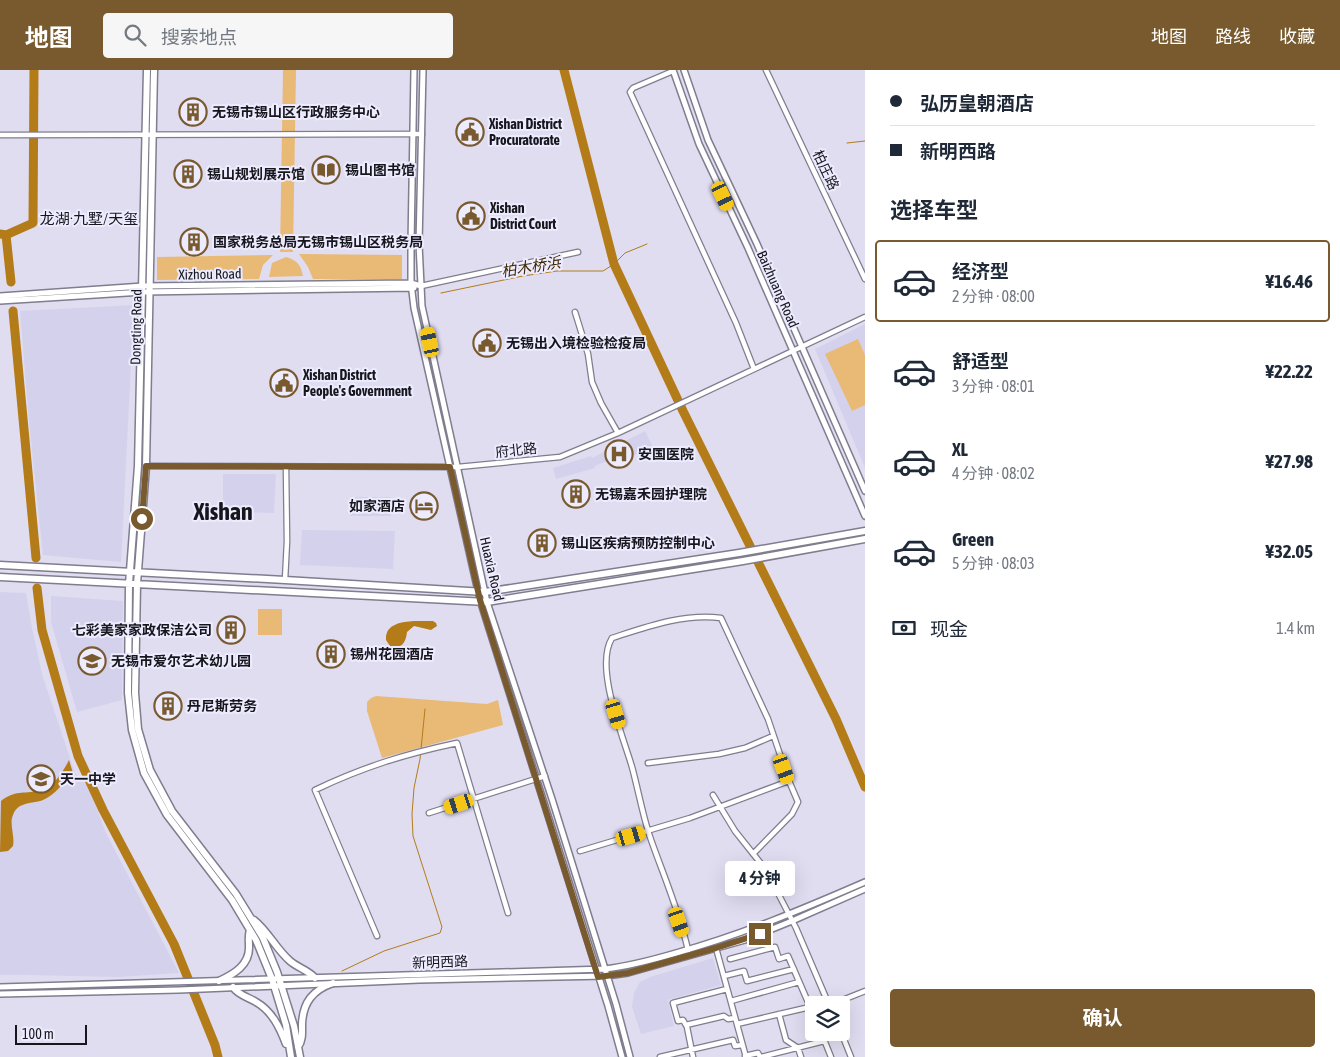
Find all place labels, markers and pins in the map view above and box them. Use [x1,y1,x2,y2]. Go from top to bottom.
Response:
building icon: 无锡市锡山区行政服务中心 [178,97,208,127]
place label: 无锡市锡山区行政服务中心 [212,104,380,120]
place label: Xishan District Procuratorate [488,116,562,148]
public building icon: Xishan District Procuratorate [455,117,485,147]
library icon: 锡山图书馆 [311,155,341,185]
building icon: 锡山规划展示馆 [173,159,203,189]
place label: 锡山图书馆 [345,162,415,178]
place label: 锡山规划展示馆 [207,166,305,182]
place label: Xishan District Court [489,200,556,232]
public building icon: Xishan District Court [456,201,486,231]
building icon: 国家税务总局无锡市锡山区税务局 [179,227,209,257]
place label: 国家税务总局无锡市锡山区税务局 [213,234,423,250]
public building icon: 无锡出入境检验检疫局 [472,328,502,358]
place label: 无锡出入境检验检疫局 [506,335,646,351]
place label: Xishan District People's Government [302,367,412,399]
public building icon: Xishan District People's Government [269,368,299,398]
hospital icon: 安国医院 [604,439,634,469]
place label: 安国医院 [638,446,694,462]
building icon: 无锡嘉禾园护理院 [561,479,591,509]
place label: 无锡嘉禾园护理院 [595,486,707,502]
hotel icon: 如家酒店 [409,491,439,521]
place label: 如家酒店 [349,498,405,514]
building icon: 锡山区疾病预防控制中心 [527,528,557,558]
place label: 锡山区疾病预防控制中心 [561,535,715,551]
building icon: 七彩美家家政保洁公司 [216,615,246,645]
place label: 七彩美家家政保洁公司 [72,622,212,638]
building icon: 锡州花园酒店 [316,639,346,669]
school or university icon: 无锡市爱尔艺术幼儿园 [77,646,107,676]
place label: 锡州花园酒店 [350,646,434,662]
place label: 无锡市爱尔艺术幼儿园 [111,653,251,669]
building icon: 丹尼斯劳务 [153,691,183,721]
place label: 丹尼斯劳务 [187,698,257,714]
school or university icon: 天一中学 [26,764,56,794]
place label: 天一中学 [60,771,116,787]

